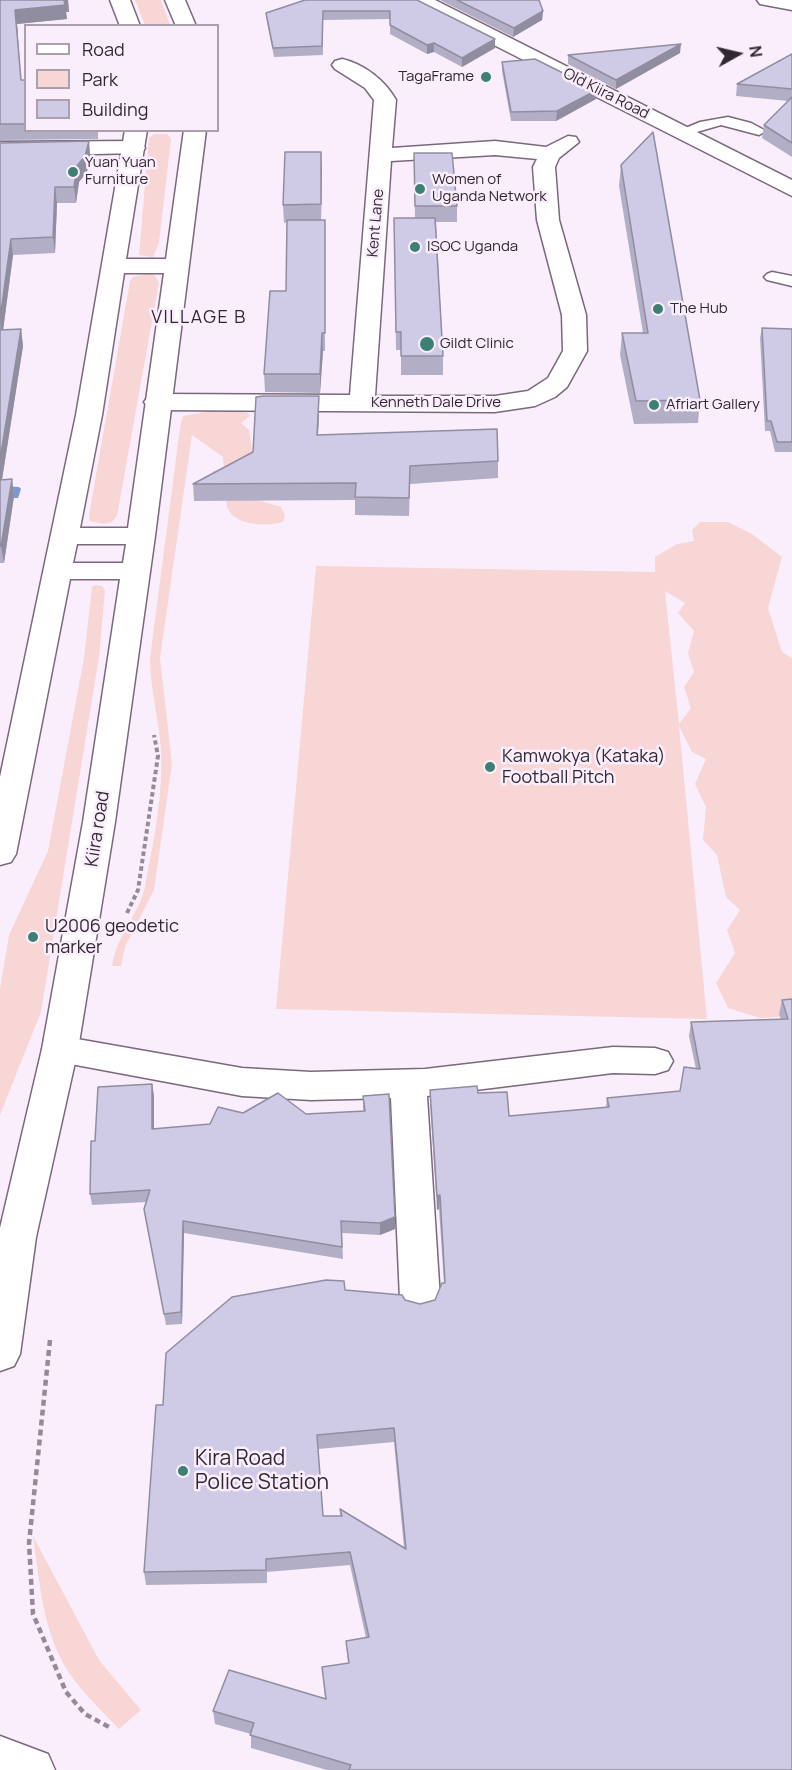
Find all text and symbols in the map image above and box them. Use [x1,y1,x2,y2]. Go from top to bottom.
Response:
legend [24,24,219,132]
north arrow [708,24,768,84]
text: Road [82,37,125,61]
text: N [744,44,768,59]
street label: Old Kiira Road [560,65,652,123]
text: Park [82,67,118,91]
place label: TagaFrame [398,68,474,86]
marker: TagaFrame [479,70,493,84]
text: Building [82,97,148,121]
place label: Yuan Yuan Furniture [85,154,156,189]
marker: Yuan Yuan Furniture [66,165,80,179]
place label: Women of Uganda Network [432,171,547,206]
marker: Women of Uganda Network [413,182,427,196]
street label: Kent Lane [364,188,388,258]
place label: ISOC Uganda [427,238,518,256]
marker: ISOC Uganda [408,240,422,254]
place label: The Hub [670,300,728,318]
marker: The Hub [651,302,665,316]
district label: VILLAGE B [151,307,247,329]
marker: Gildt Clinic [418,335,436,353]
place label: Gildt Clinic [440,335,514,353]
street label: Kenneth Dale Drive [371,394,501,412]
place label: Afriart Gallery [666,396,760,414]
marker: Afriart Gallery [647,398,661,412]
place label: Kamwokya (Kataka) Football Pitch [502,746,666,789]
marker: Kamwokya (Kataka) Football Pitch [483,760,497,774]
street label: Kiira road [81,790,115,868]
place label: U2006 geodetic marker [45,916,179,958]
marker: U2006 geodetic marker [26,930,40,944]
place label: Kira Road Police Station [195,1446,329,1496]
marker: Kira Road Police Station [176,1464,190,1478]

